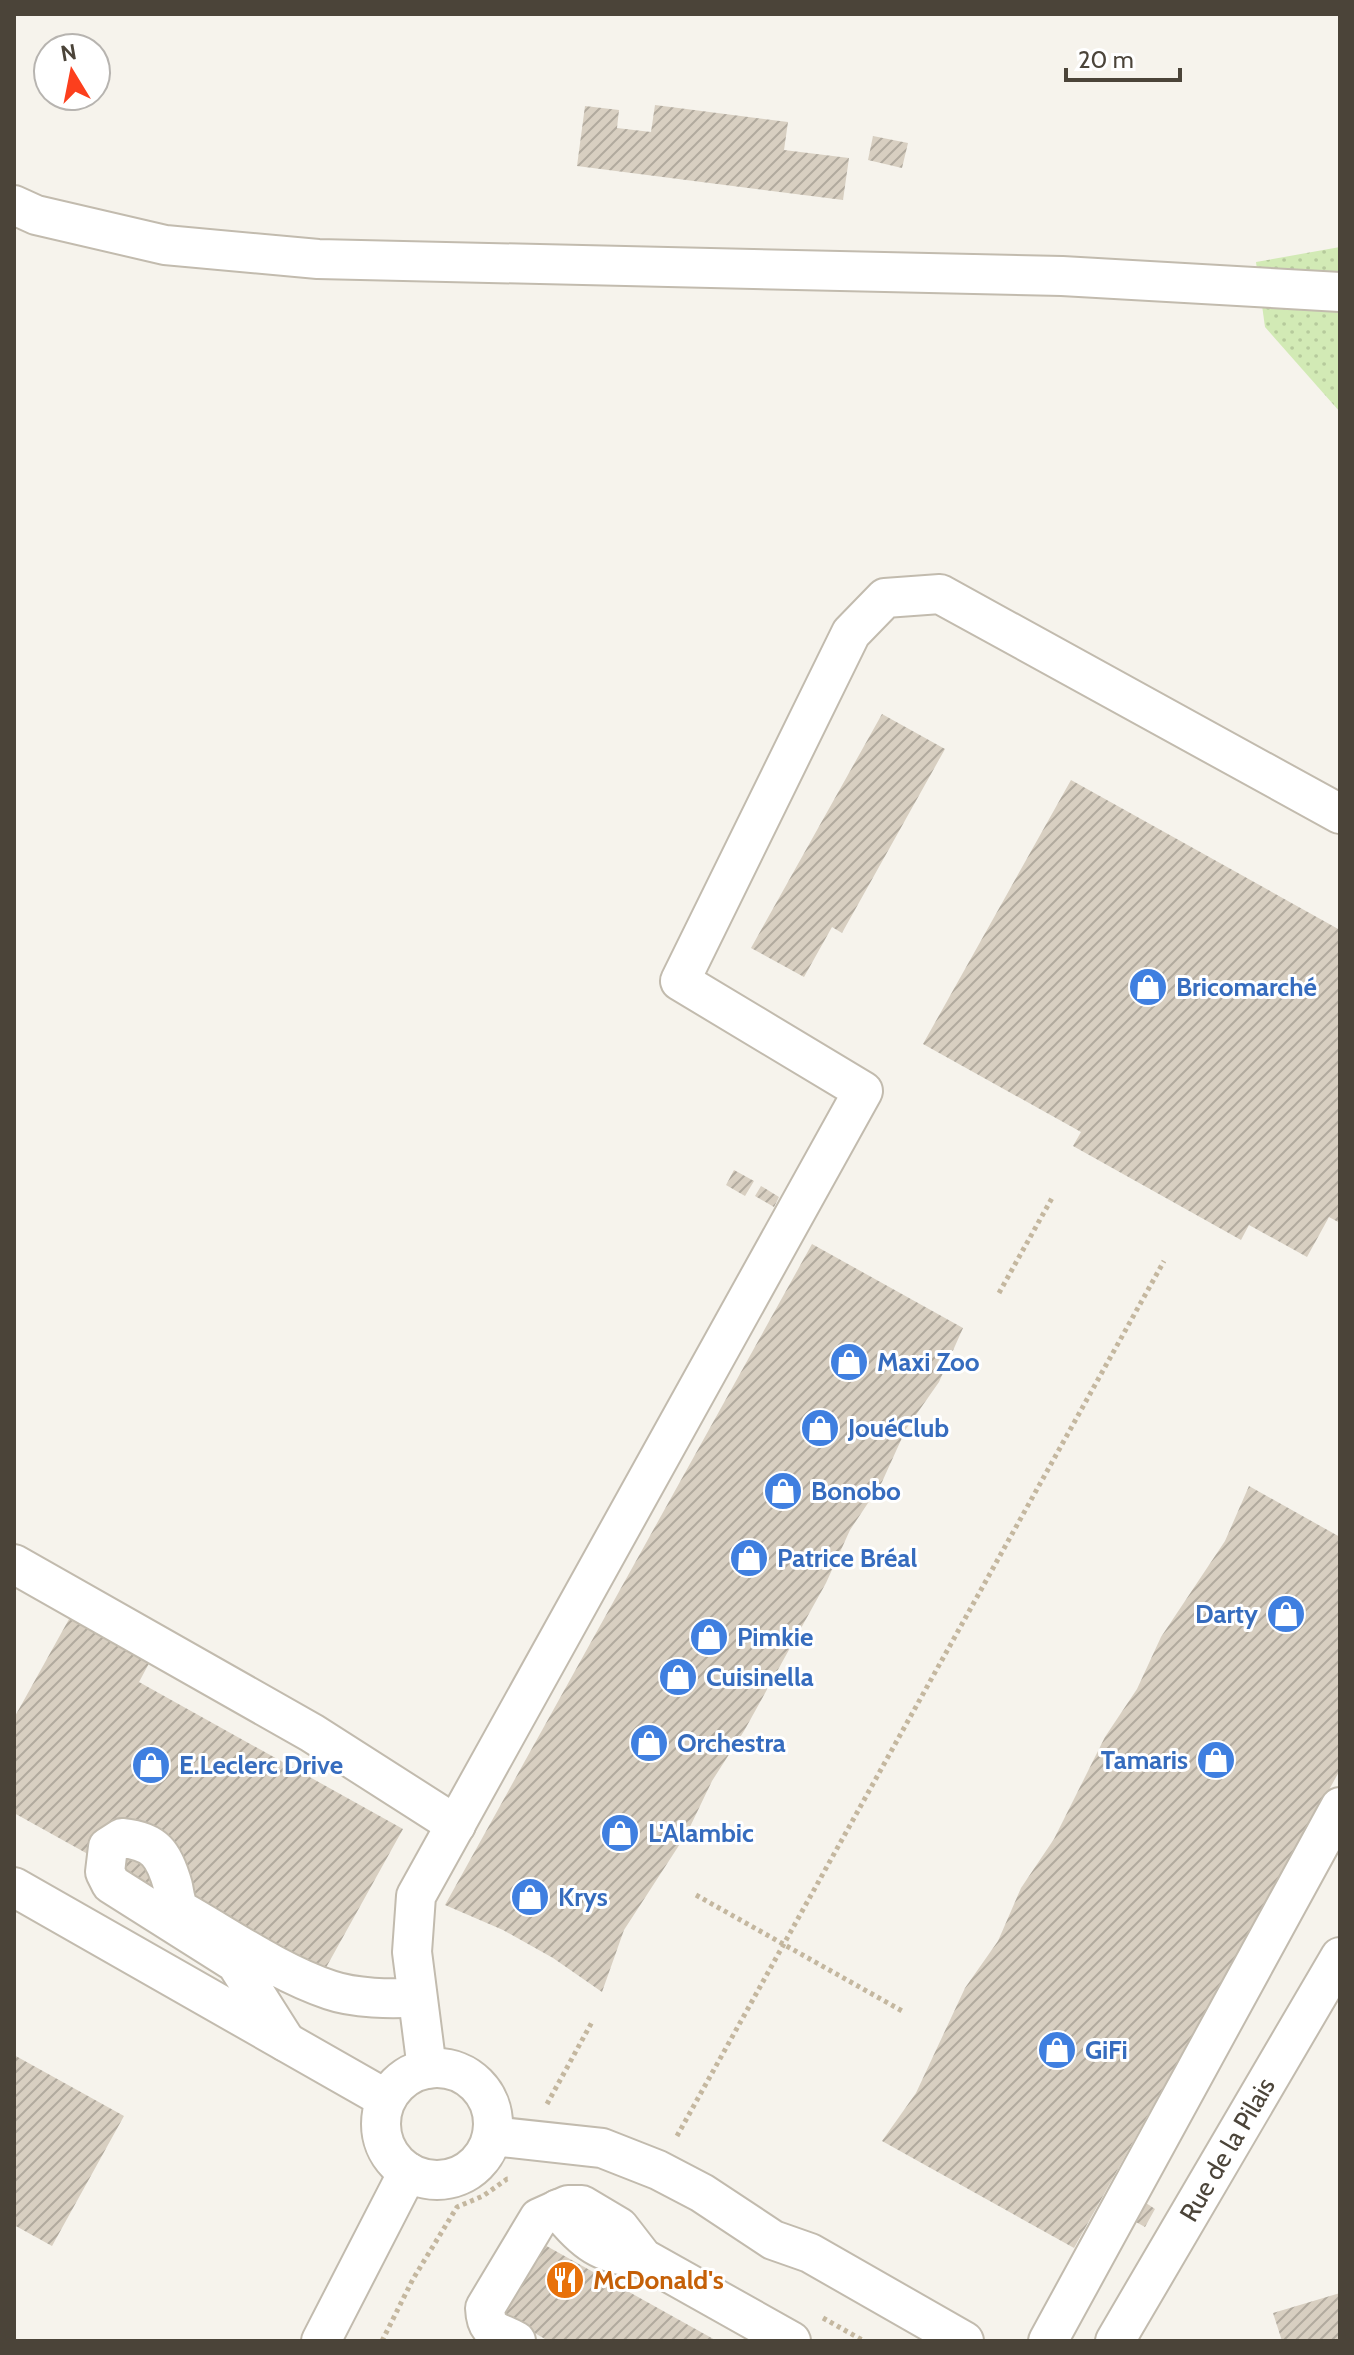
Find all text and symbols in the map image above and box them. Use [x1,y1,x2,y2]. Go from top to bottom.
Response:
north arrow [32,32,112,112]
scale bar [1066,32,1180,82]
text: N [59,38,79,67]
text: 20 m [1078,45,1134,74]
shop icon: Bricomarché [1127,966,1169,1008]
place label: Bricomarché [1176,971,1317,1003]
shop icon: Maxi Zoo [828,1341,870,1383]
place label: Maxi Zoo [877,1346,980,1378]
shop icon: JouéClub [799,1407,841,1449]
place label: JouéClub [847,1412,949,1444]
shop icon: Bonobo [762,1470,804,1512]
place label: Bonobo [811,1475,901,1507]
shop icon: Patrice Bréal [728,1537,770,1579]
place label: Patrice Bréal [777,1542,917,1574]
shop icon: Darty [1265,1593,1307,1635]
place label: Darty [1195,1598,1258,1630]
shop icon: Pimkie [688,1616,730,1658]
place label: Pimkie [737,1621,813,1653]
shop icon: Cuisinella [657,1656,699,1698]
place label: Cuisinella [706,1661,814,1693]
shop icon: Orchestra [628,1722,670,1764]
place label: Orchestra [677,1727,786,1759]
shop icon: Tamaris [1195,1739,1237,1781]
shop icon: E.Leclerc Drive [130,1744,172,1786]
place label: Tamaris [1101,1744,1188,1776]
place label: E.Leclerc Drive [179,1749,343,1781]
shop icon: L'Alambic [599,1812,641,1854]
place label: L'Alambic [648,1817,754,1849]
shop icon: Krys [509,1876,551,1918]
place label: Krys [558,1881,608,1913]
shop icon: GiFi [1036,2029,1078,2071]
place label: GiFi [1085,2034,1128,2066]
street label: Rue de la Pilais [1173,2072,1282,2227]
restaurant icon: McDonald's [544,2259,586,2301]
place label: McDonald's [593,2264,724,2296]

